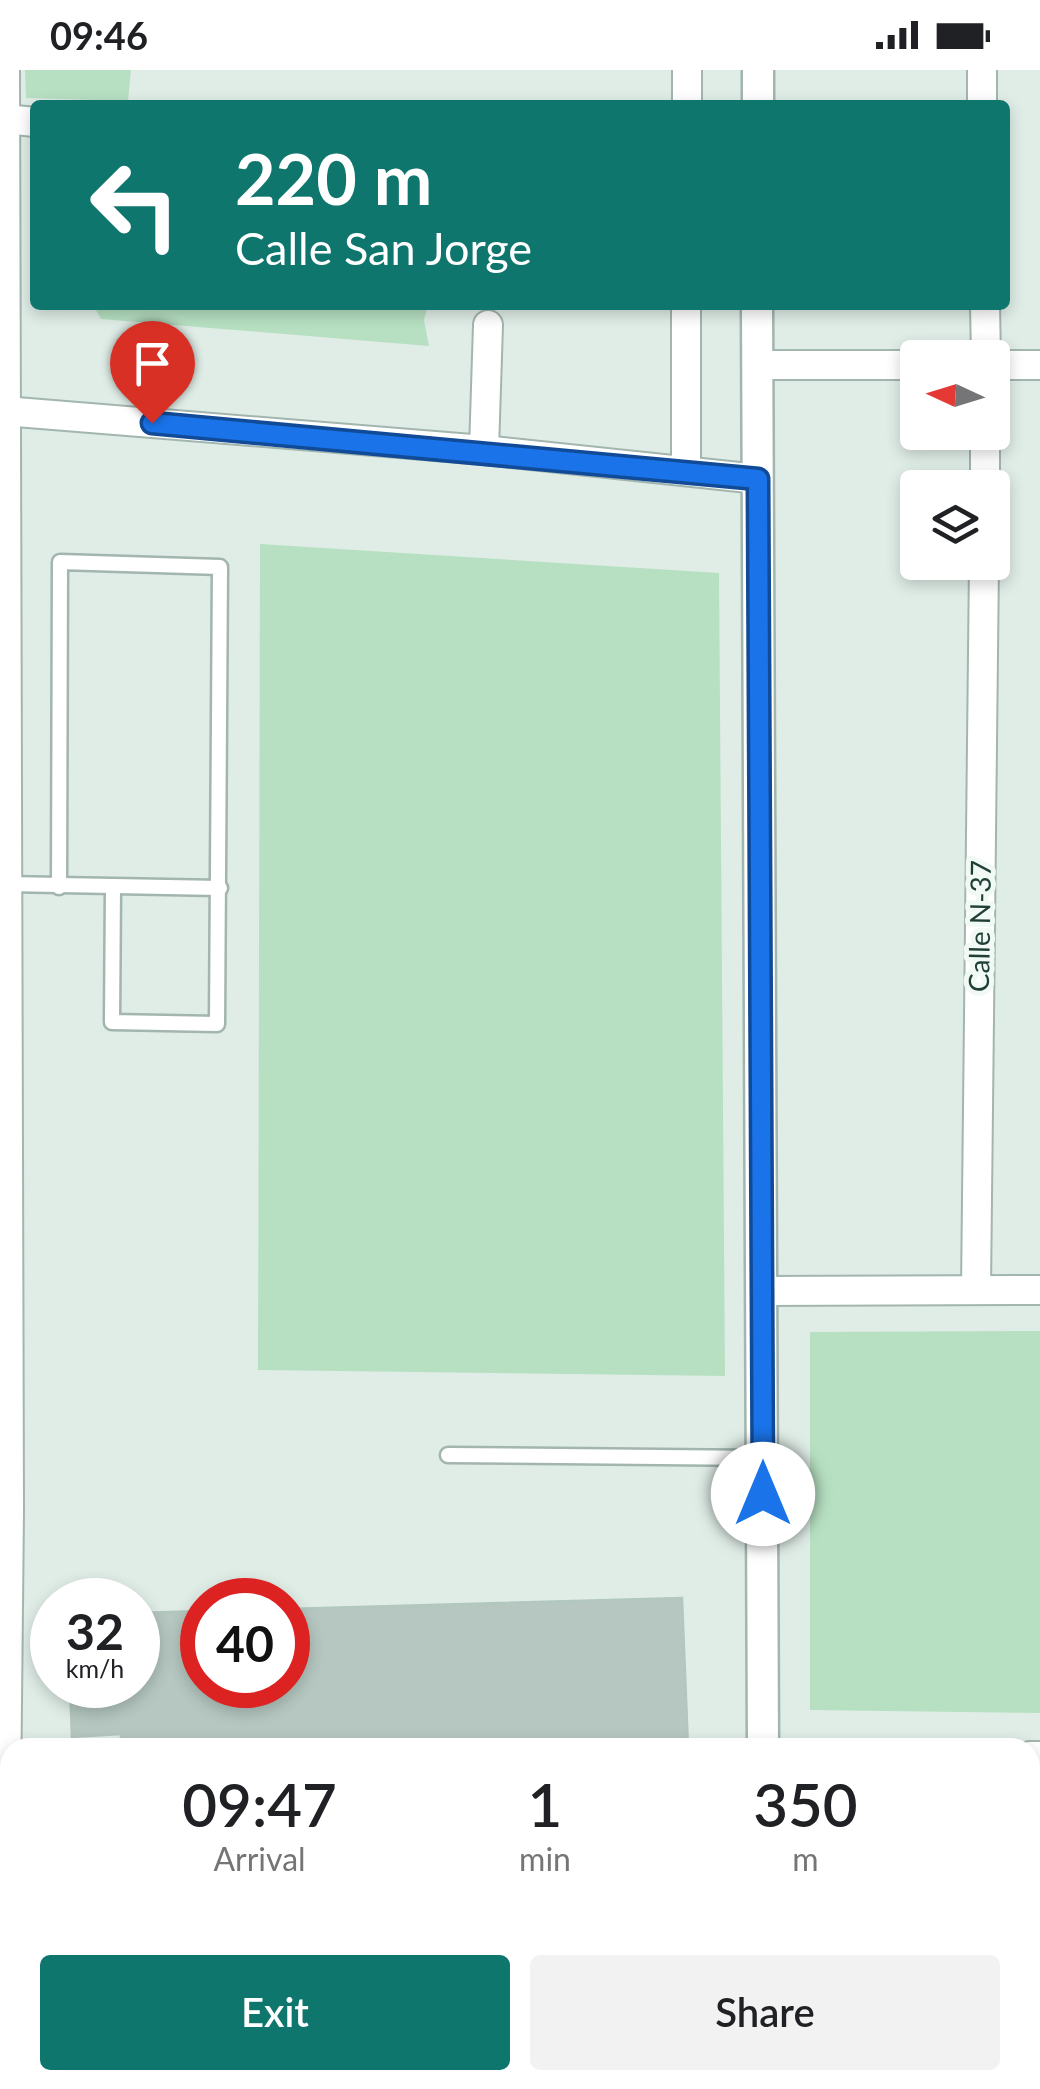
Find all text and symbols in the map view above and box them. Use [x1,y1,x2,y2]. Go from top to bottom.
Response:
text: 09:46 [50,12,148,58]
text: 220 m [235,136,432,220]
icon: left [70,140,200,270]
text: Calle San Jorge [235,221,532,275]
pin [110,321,195,424]
icon: arrive [125,336,180,391]
north arrow [900,340,1010,450]
map controls [900,340,1010,580]
button: layers [900,470,1010,580]
street label: Calle N-37 [961,860,997,992]
position arrow [711,1442,815,1546]
speed limit sign: 40 [180,1578,310,1708]
text: 32 [66,1601,124,1661]
text: km/h [66,1653,124,1683]
text: 09:47 [182,1768,337,1840]
text: 1 [528,1768,562,1840]
text: 350 [753,1768,858,1840]
text: Arrival [213,1839,306,1878]
text: min [519,1839,571,1878]
text: m [792,1839,819,1878]
button: Exit [40,1955,510,2070]
button: Share [530,1955,1000,2070]

